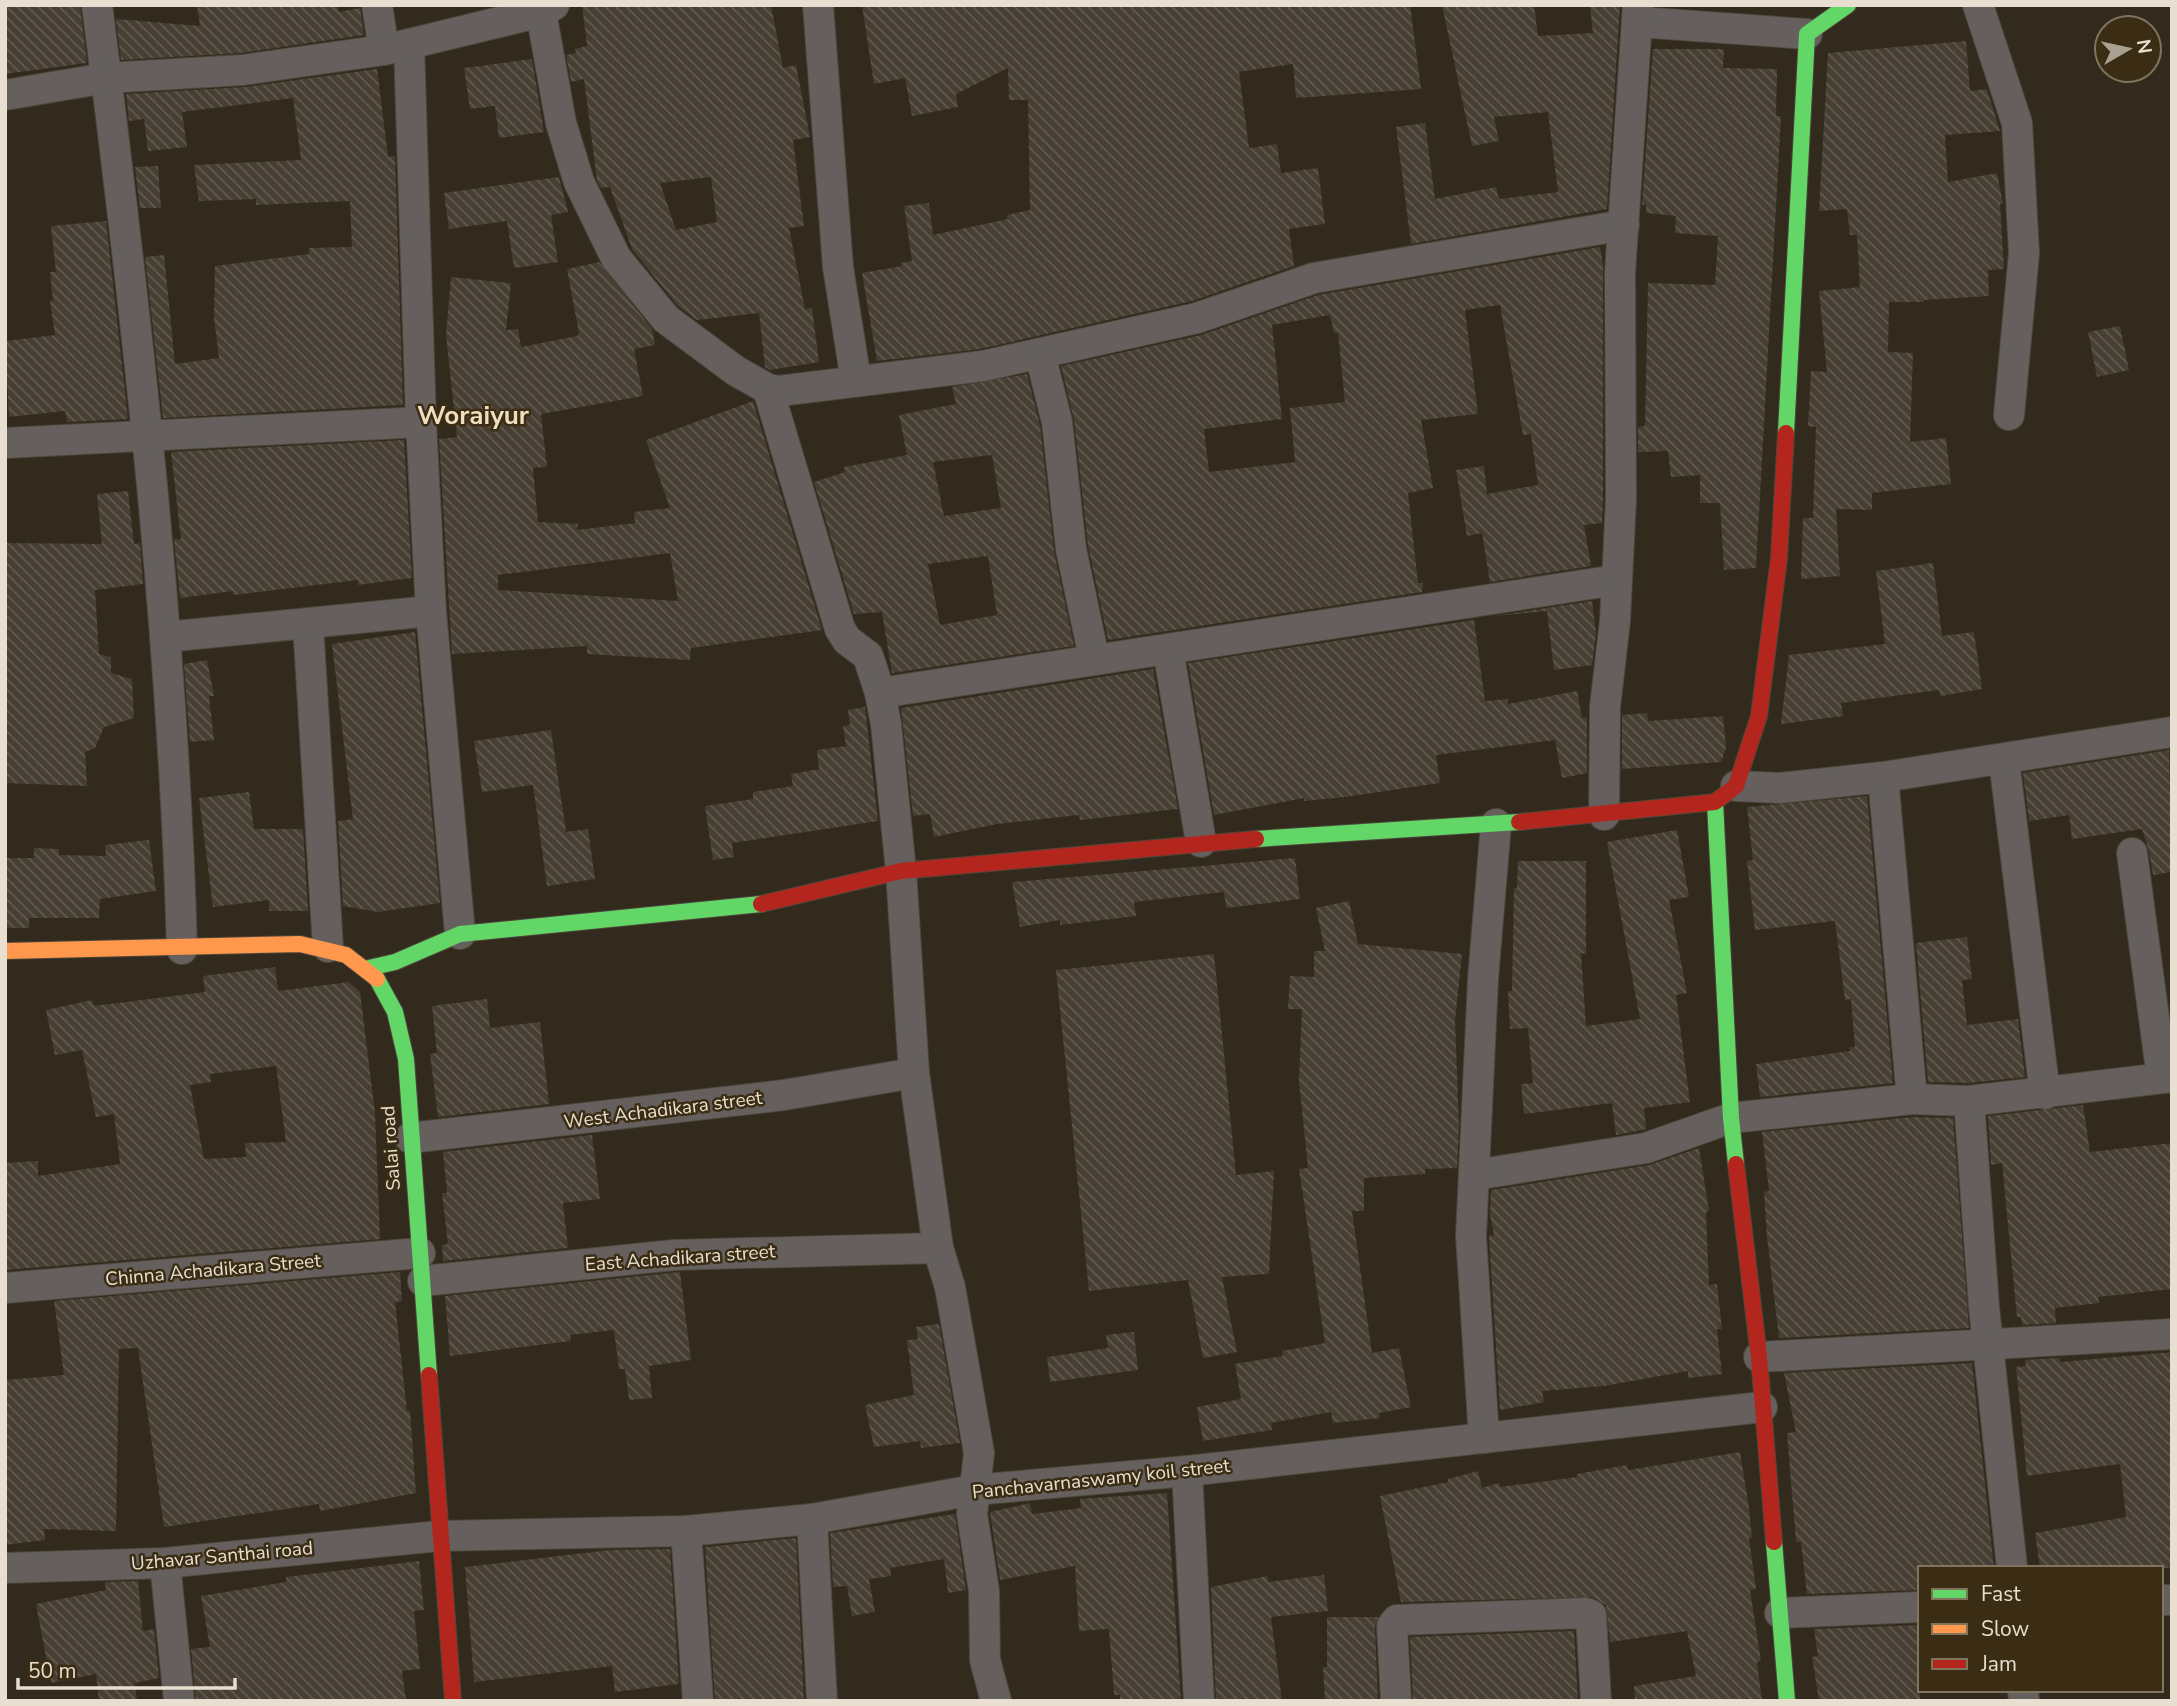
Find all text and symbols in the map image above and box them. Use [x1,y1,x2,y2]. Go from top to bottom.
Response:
north arrow [2093,14,2163,84]
text: N [2130,37,2158,56]
district label: Woraiyur [417,398,530,433]
street label: West Achadikara street [562,1085,764,1135]
street label: Salai road [375,1105,407,1191]
street label: East Achadikara street [584,1238,776,1278]
street label: Chinna Achadikara Street [104,1248,322,1292]
street label: Panchavarnaswamy koil street [971,1453,1231,1505]
street label: Uzhavar Santhai road [130,1535,314,1577]
legend [1918,1566,2163,1692]
text: Fast [1981,1580,2021,1608]
text: Slow [1981,1615,2030,1643]
scale bar [18,1646,234,1690]
text: Jam [1980,1650,2017,1678]
text: 50 m [28,1657,77,1685]

